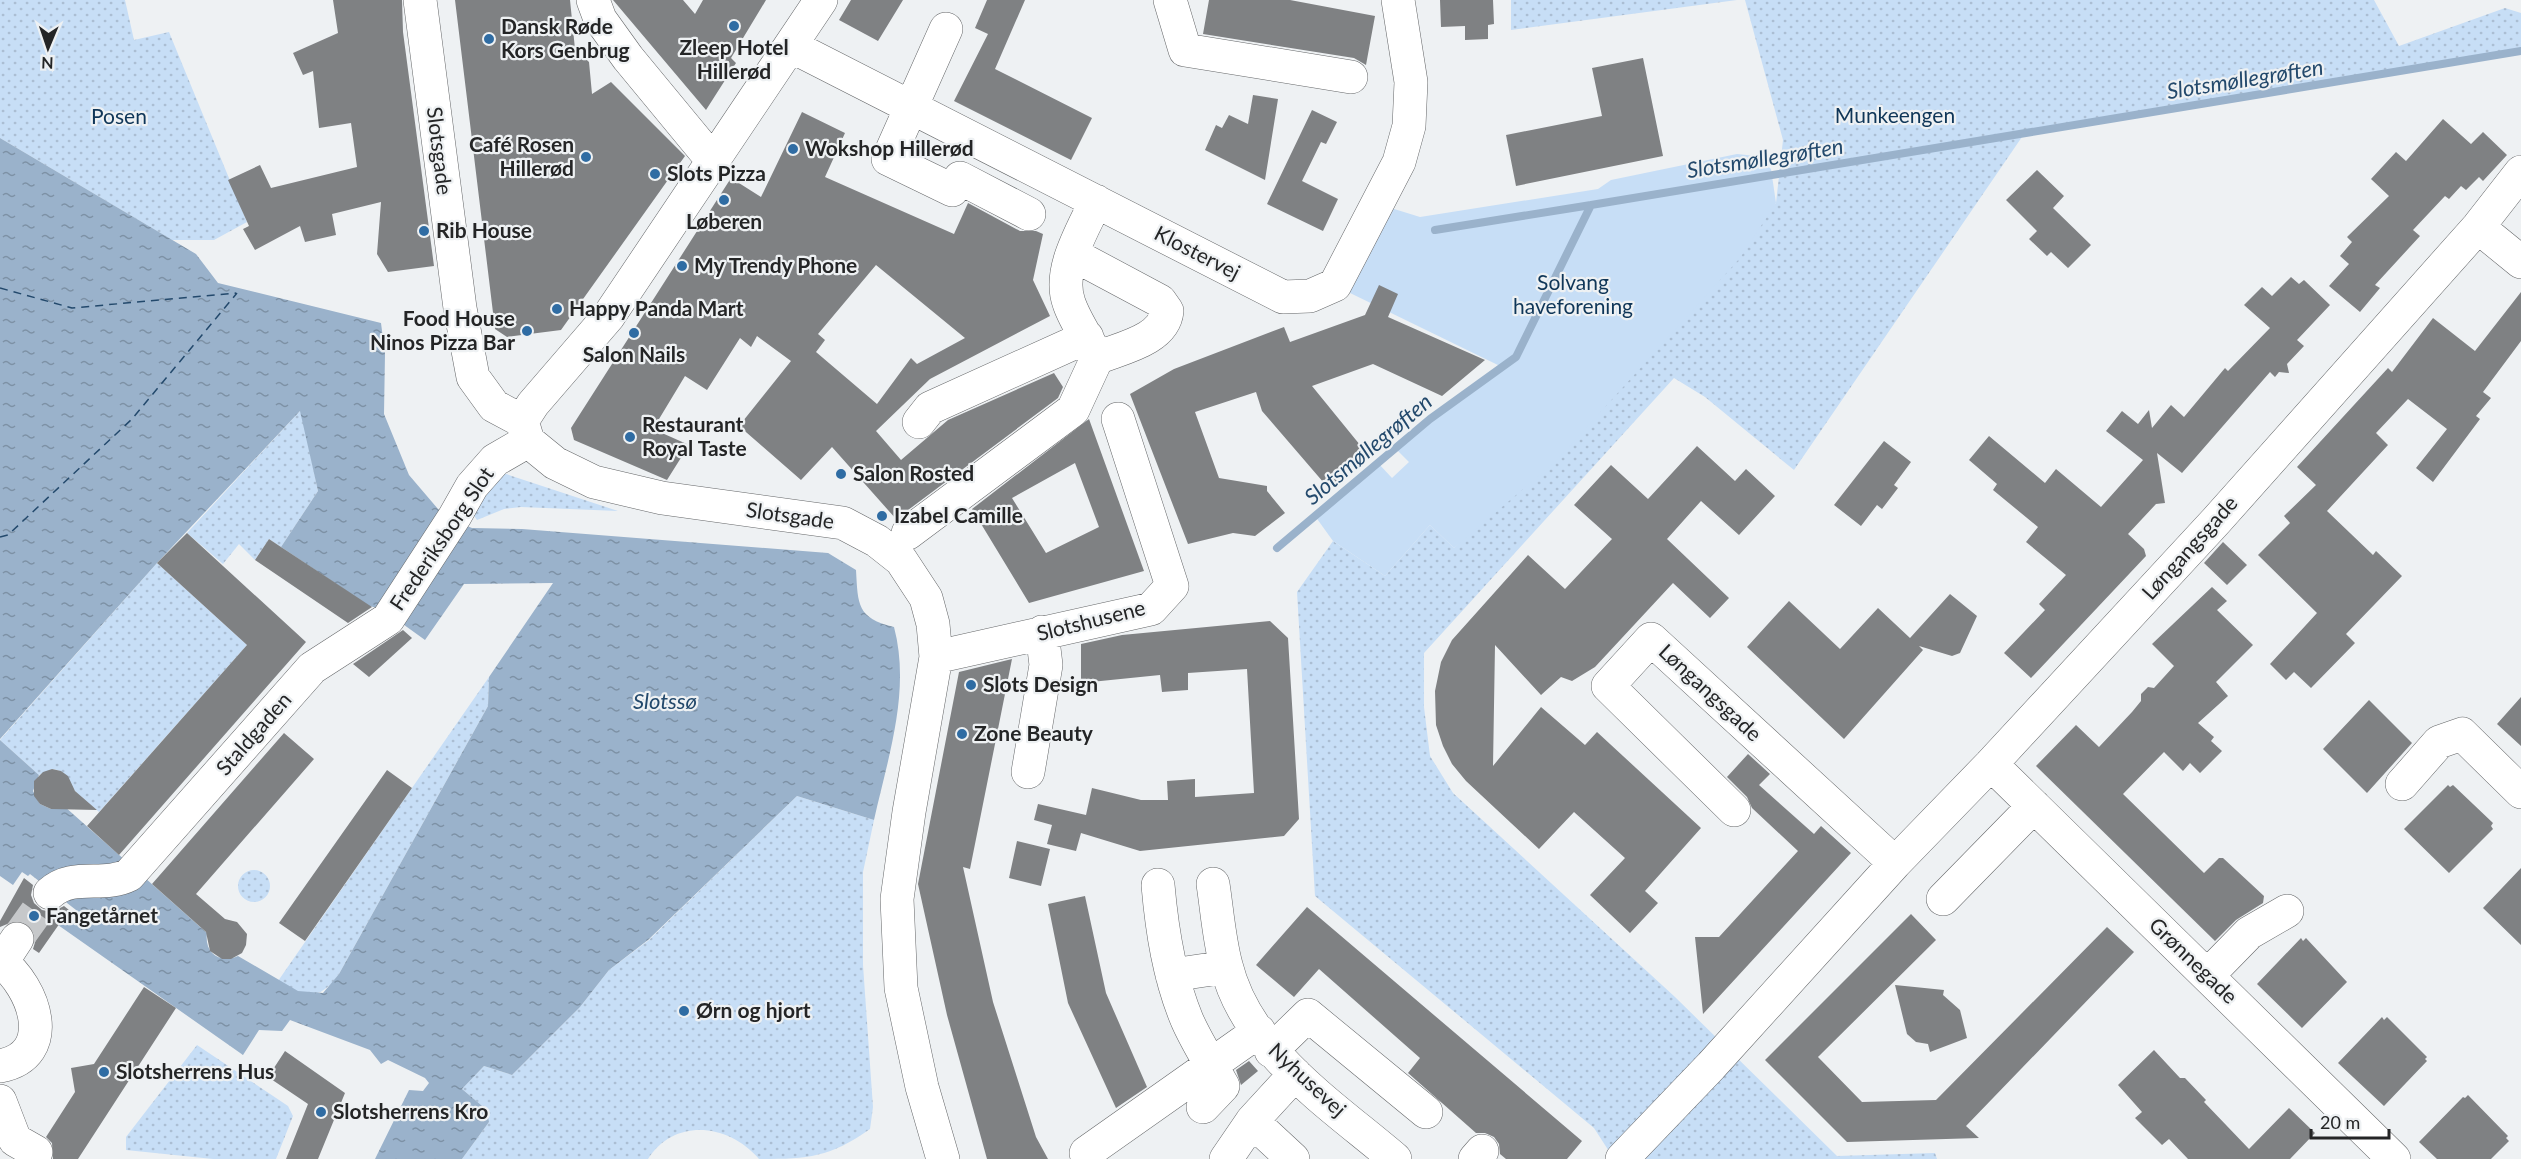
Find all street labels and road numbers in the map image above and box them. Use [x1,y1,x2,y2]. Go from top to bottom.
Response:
street label: Slotsgade [423,105,458,196]
street label: Klostervej [1151,219,1245,284]
street label: Frederiksborg Slot [384,461,498,615]
street label: Løngangsgade [2136,490,2242,604]
street label: Slotsgade [745,496,836,533]
street label: Slotshusene [1034,594,1147,645]
street label: Løngangsgade [1655,638,1767,746]
street label: Staldgaden [210,687,296,780]
street label: Grønnegade [2145,912,2243,1008]
street label: Nyhusevej [1264,1037,1352,1121]

